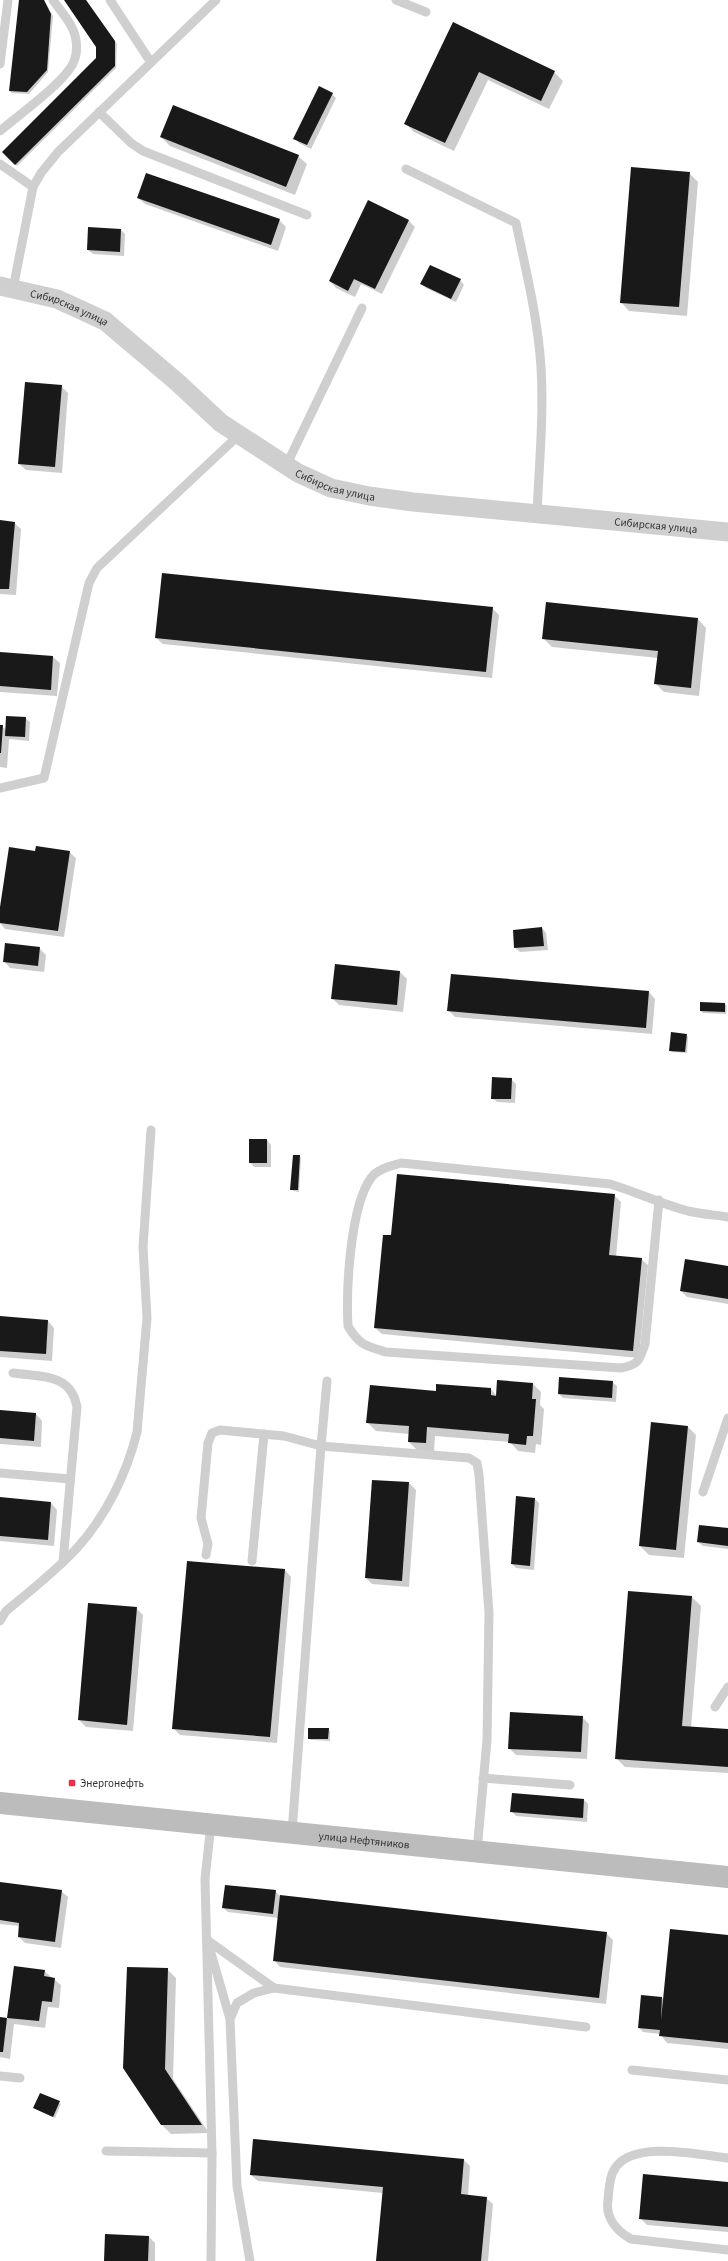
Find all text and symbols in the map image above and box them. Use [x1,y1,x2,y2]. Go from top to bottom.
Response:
street label: Сибирская улица [29,286,112,329]
street label: Сибирская улица [293,465,376,504]
street label: Сибирская улица [614,514,698,537]
place label: Энергонефть [80,1776,144,1791]
marker: Энергонефть [67,1778,77,1788]
street label: улица Нефтяников [318,1828,411,1852]

